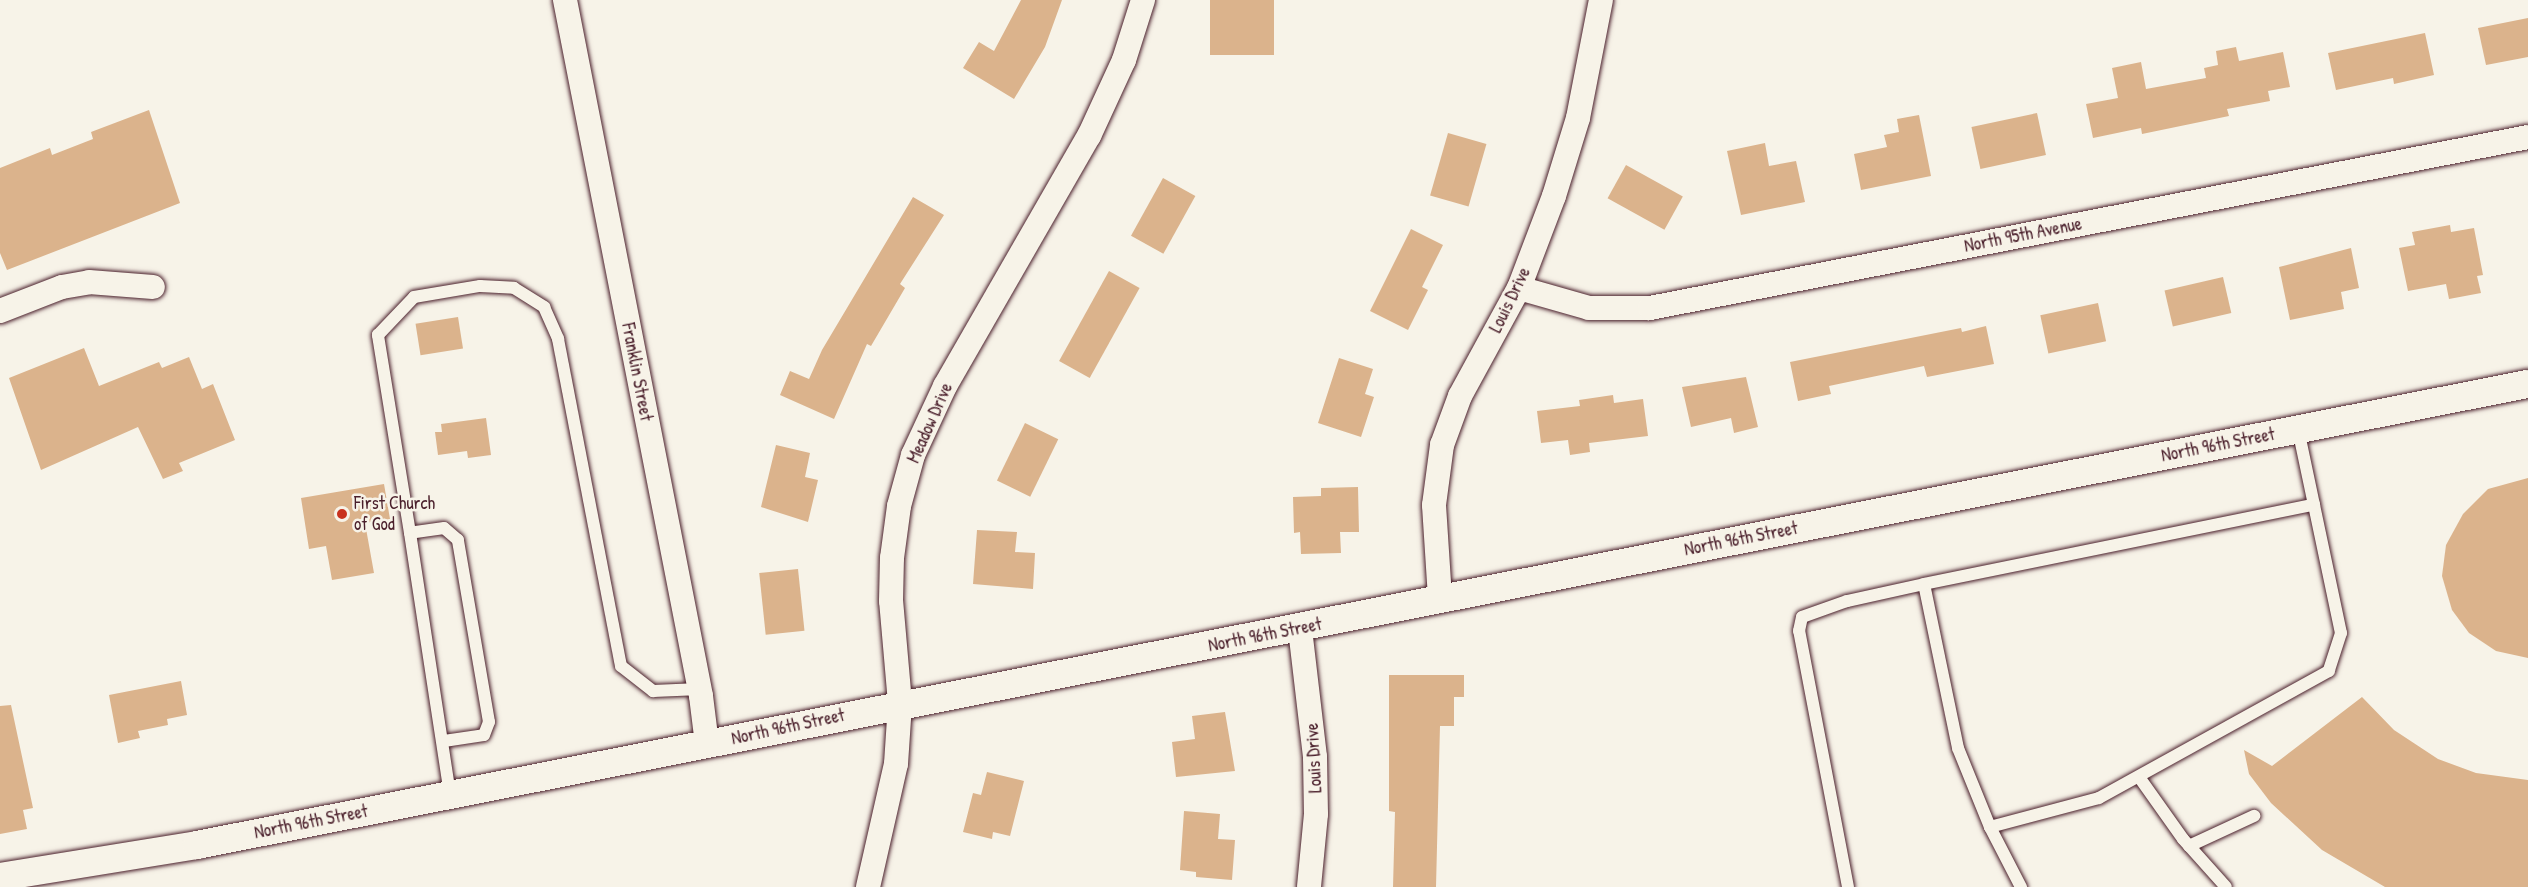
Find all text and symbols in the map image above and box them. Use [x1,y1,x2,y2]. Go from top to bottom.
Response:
street label: North 95th Avenue [1962,213,2084,257]
street label: Louis Drive [1485,264,1535,336]
street label: Franklin Street [617,321,657,423]
street label: Meadow Drive [903,380,957,466]
street label: North 96th Street [2159,423,2277,467]
place label: First Church of God [354,493,435,536]
marker: First Church of God [335,507,349,521]
street label: North 96th Street [1682,517,1800,561]
street label: North 96th Street [1206,613,1324,657]
street label: North 96th Street [729,704,847,750]
street label: Louis Drive [1301,722,1327,794]
street label: North 96th Street [252,800,370,844]

